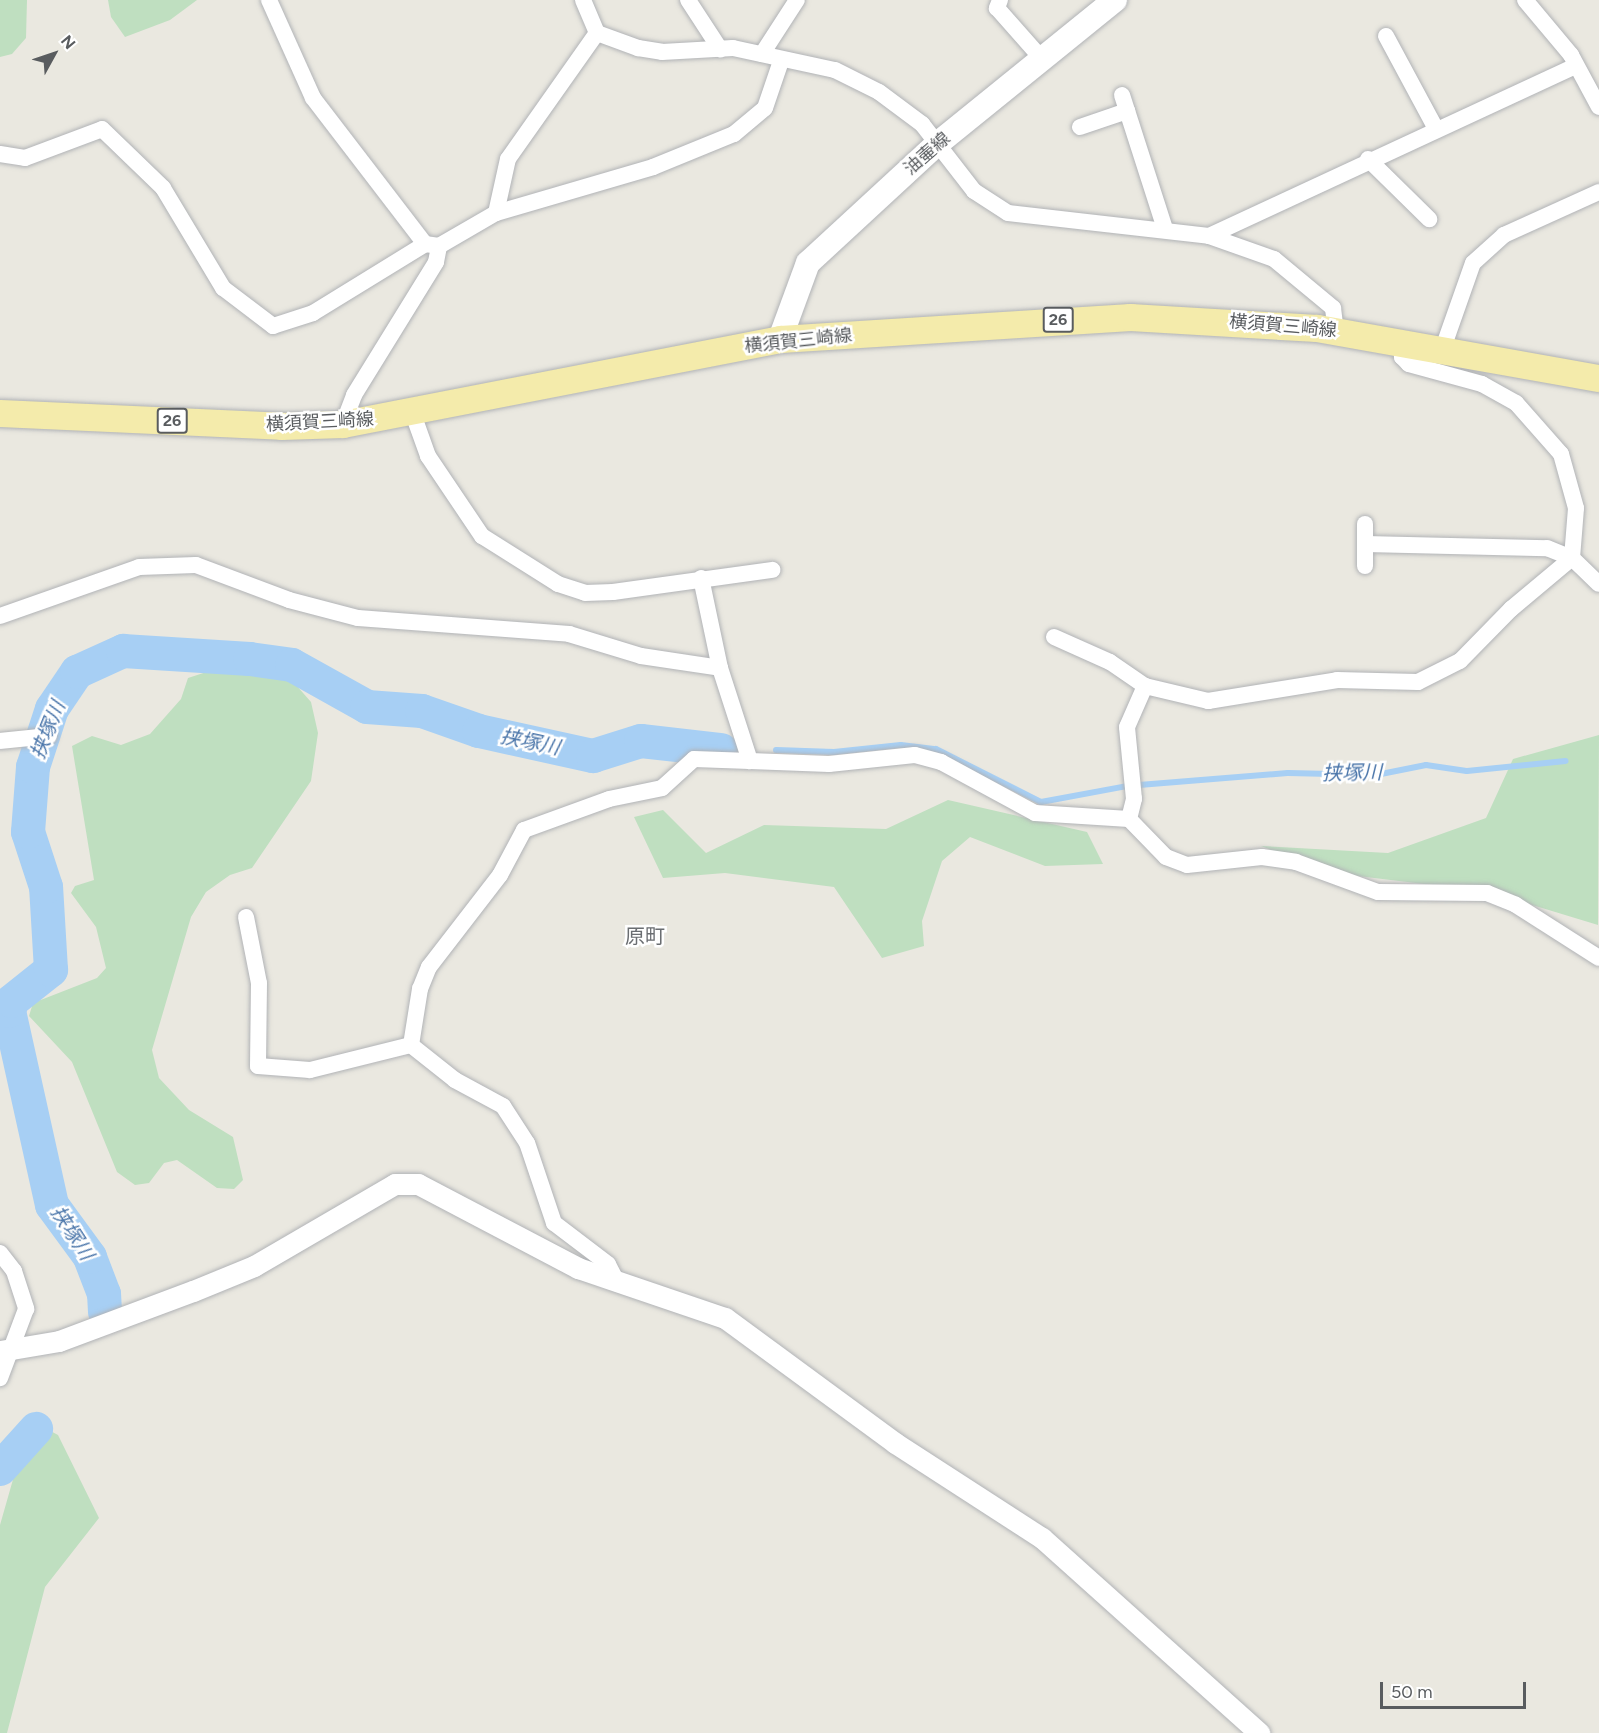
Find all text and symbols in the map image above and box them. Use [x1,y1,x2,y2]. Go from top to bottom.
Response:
north arrow [24,24,84,84]
text: N [57,31,79,53]
street label: 油壷線 [900,128,954,180]
road number: 26 [1042,307,1074,333]
street label: 横須賀三崎線 [1228,311,1338,341]
street label: 横須賀三崎線 [743,325,853,357]
road number: 26 [156,408,188,434]
street label: 横須賀三崎線 [266,408,374,436]
water label: 挟塚川 [26,698,70,762]
water label: 挟塚川 [498,724,562,760]
water label: 挟塚川 [1322,760,1382,786]
district label: 原町 [625,924,665,948]
water label: 挟塚川 [46,1201,98,1265]
scale bar [1383,1670,1528,1708]
text: 50 m [1391,1681,1433,1703]

